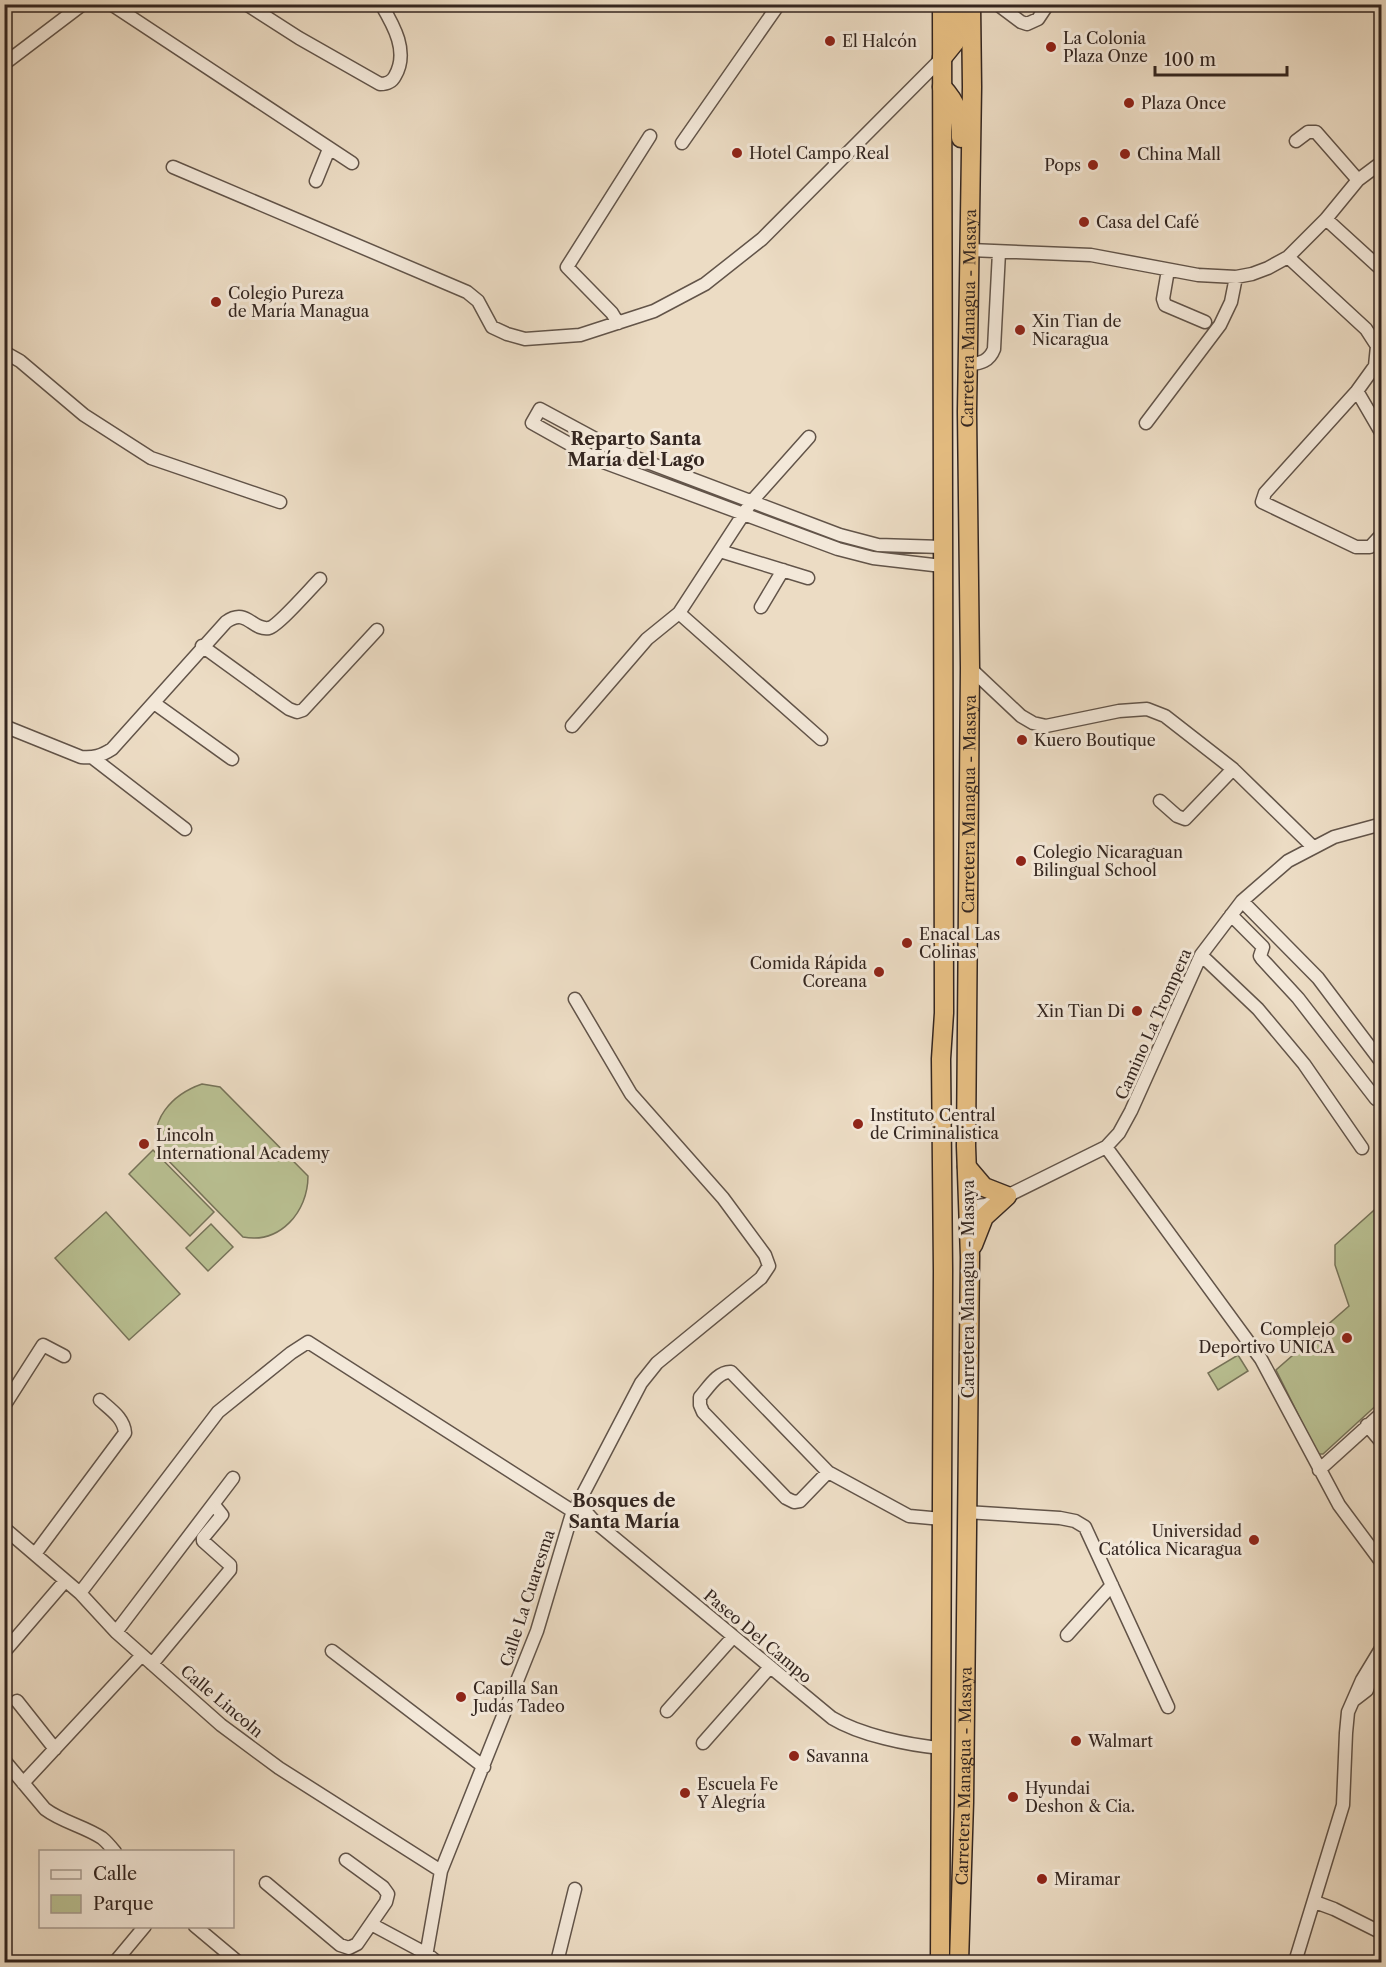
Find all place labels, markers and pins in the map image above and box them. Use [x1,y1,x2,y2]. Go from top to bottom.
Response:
place label: La Colonia Plaza Onze [1063,28,1148,66]
place label: El Halcón [842,31,917,51]
marker: El Halcón [823,34,837,48]
marker: La Colonia Plaza Onze [1044,40,1058,54]
place label: Plaza Once [1141,93,1226,113]
marker: Plaza Once [1122,96,1136,110]
place label: Hotel Campo Real [749,143,889,163]
place label: China Mall [1137,144,1221,164]
marker: Hotel Campo Real [730,146,744,160]
marker: China Mall [1118,147,1132,161]
place label: Pops [1044,155,1081,175]
marker: Pops [1086,158,1100,172]
place label: Casa del Café [1096,212,1199,232]
marker: Casa del Café [1077,215,1091,229]
place label: Colegio Pureza de María Managua [228,283,370,321]
marker: Colegio Pureza de María Managua [209,295,223,309]
place label: Xin Tian de Nicaragua [1031,311,1121,349]
marker: Xin Tian de Nicaragua [1013,323,1027,337]
place label: Kuero Boutique [1034,730,1156,750]
marker: Kuero Boutique [1015,733,1029,747]
place label: Colegio Nicaraguan Bilingual School [1033,842,1183,880]
marker: Colegio Nicaraguan Bilingual School [1014,854,1028,868]
place label: Enacal Las Colinas [919,924,1000,962]
marker: Enacal Las Colinas [900,936,914,950]
place label: Comida Rápida Coreana [750,953,868,991]
marker: Comida Rápida Coreana [872,965,886,979]
place label: Xin Tian Di [1036,1001,1125,1021]
marker: Xin Tian Di [1130,1004,1144,1018]
place label: Instituto Central de Criminalistica [870,1105,1000,1143]
marker: Instituto Central de Criminalistica [851,1117,865,1131]
place label: Lincoln International Academy [156,1125,331,1163]
marker: Lincoln International Academy [137,1137,151,1151]
place label: Complejo Deportivo UNICA [1198,1319,1336,1357]
marker: Complejo Deportivo UNICA [1340,1331,1354,1345]
place label: Universidad Católica Nicaragua [1099,1521,1243,1559]
marker: Universidad Católica Nicaragua [1247,1533,1261,1547]
place label: Capilla San Judas Tadeo [470,1678,565,1716]
marker: Capilla San Judas Tadeo [454,1690,468,1704]
place label: Walmart [1087,1731,1153,1751]
marker: Walmart [1069,1734,1083,1748]
place label: Savanna [806,1746,869,1766]
marker: Savanna [787,1749,801,1763]
place label: Escuela Fe Y Alegría [696,1774,778,1812]
place label: Hyundai Deshon & Cia. [1025,1778,1135,1816]
marker: Escuela Fe Y Alegría [678,1786,692,1800]
marker: Hyundai Deshon & Cia. [1006,1790,1020,1804]
place label: Miramar [1054,1869,1120,1889]
marker: Miramar [1035,1872,1049,1886]

